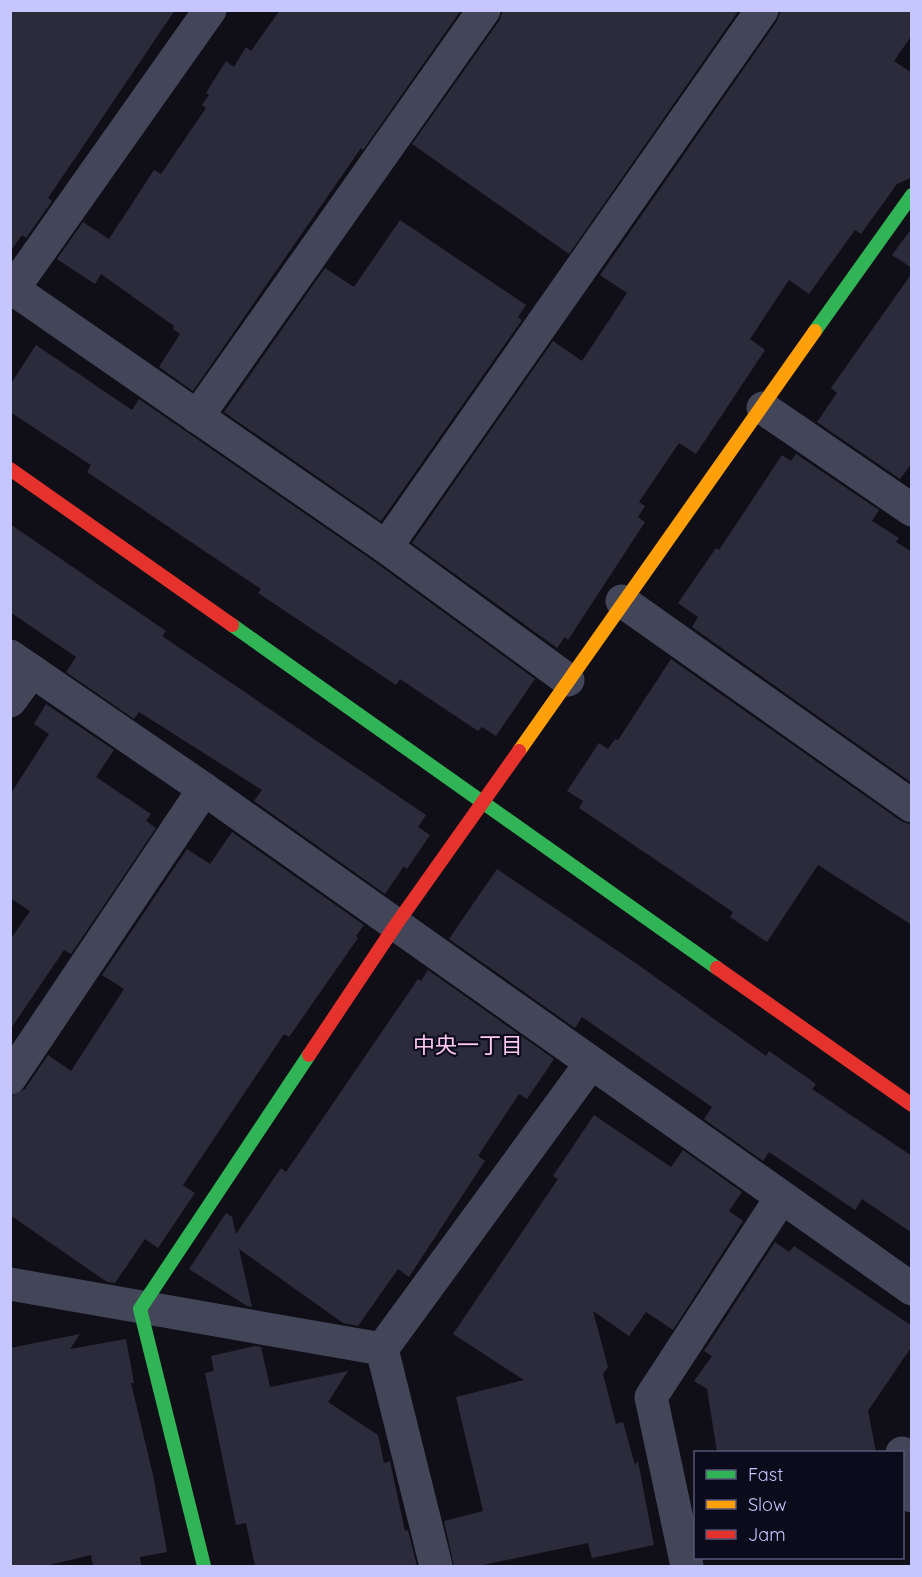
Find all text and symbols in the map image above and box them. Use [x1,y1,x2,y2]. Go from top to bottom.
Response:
district label: 中央一丁目 [413,1031,523,1059]
legend [694,1451,904,1559]
text: Fast [748,1463,783,1486]
text: Slow [748,1493,786,1516]
text: Jam [748,1523,786,1546]

